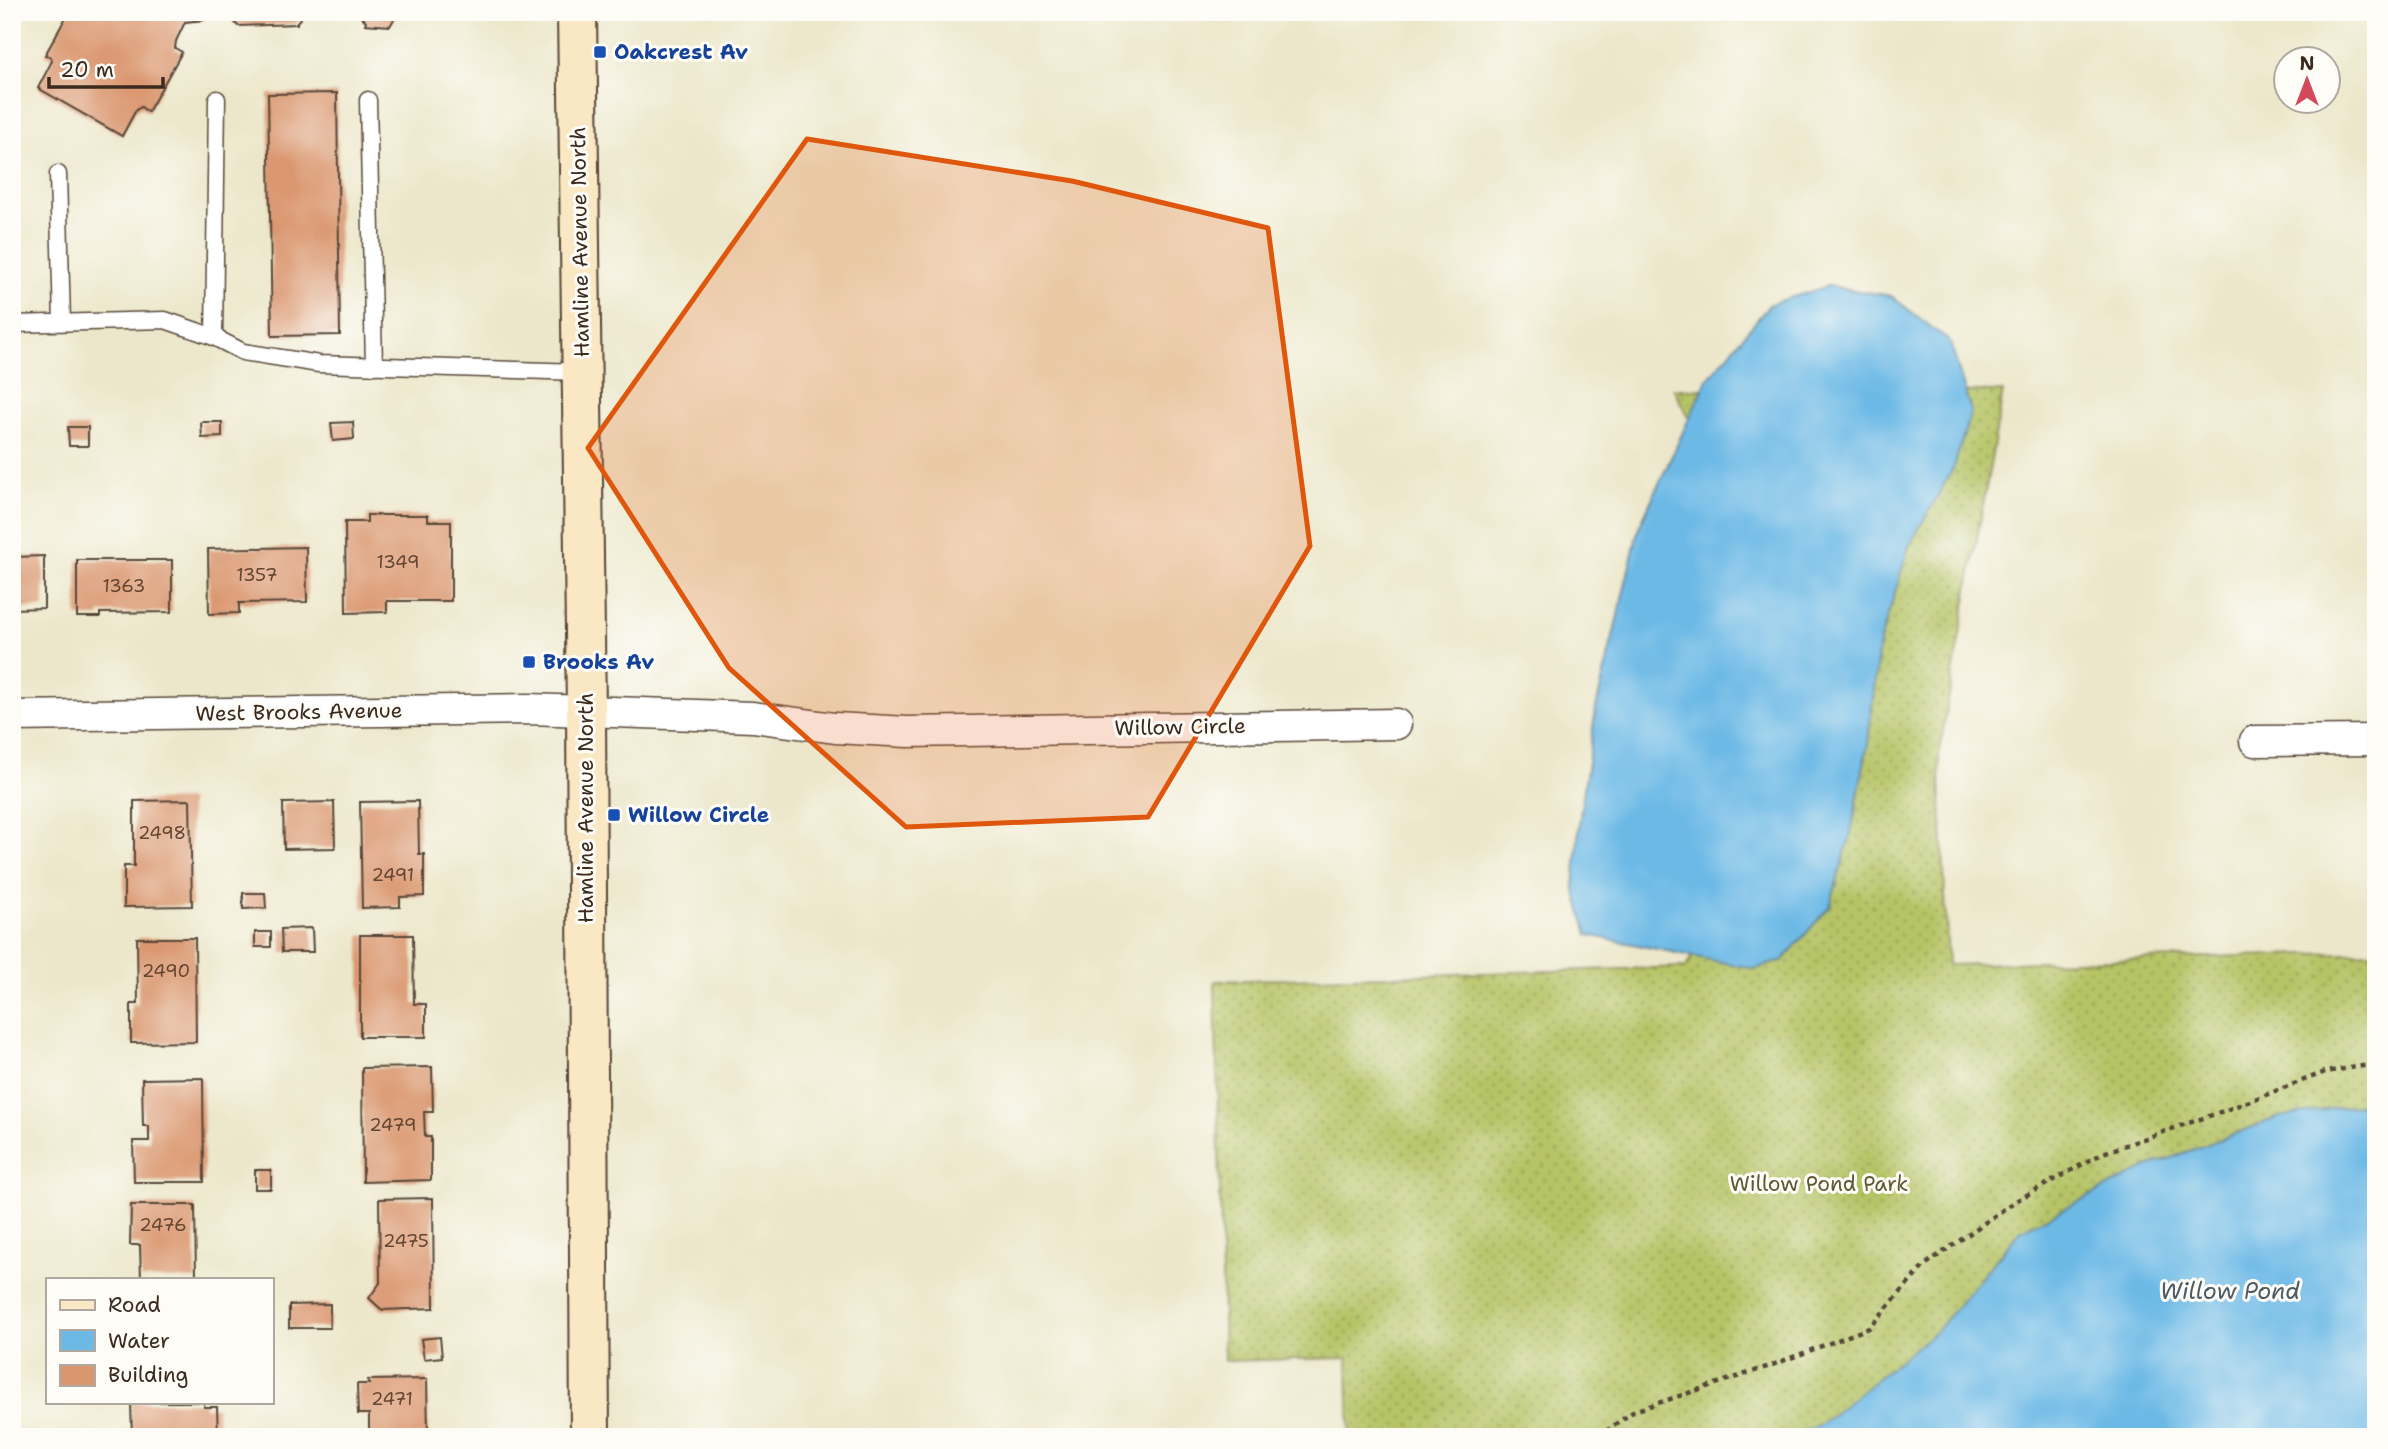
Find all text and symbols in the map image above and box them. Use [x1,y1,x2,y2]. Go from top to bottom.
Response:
place label: Oakcrest Av [614,38,748,66]
marker: Oakcrest Av [592,44,608,60]
scale bar [49,46,163,90]
north arrow [2272,46,2342,116]
text: N [2299,51,2315,76]
text: 20 m [60,56,114,84]
street label: Hamline Avenue North [564,126,596,358]
house number: 1349 [377,550,420,574]
house number: 1357 [236,563,278,587]
house number: 1363 [103,574,145,598]
place label: Brooks Av [543,648,654,676]
marker: Brooks Av [521,654,537,670]
street label: Hamline Avenue North [572,693,600,923]
street label: West Brooks Avenue [195,696,403,728]
street label: Willow Circle [1114,712,1246,742]
place label: Willow Circle [628,801,769,829]
marker: Willow Circle [606,807,622,823]
house number: 2498 [138,821,186,845]
house number: 2491 [372,863,414,887]
house number: 2490 [142,959,190,983]
house number: 2479 [369,1113,417,1137]
park label: Willow Pond Park [1730,1170,1908,1198]
house number: 2476 [139,1213,187,1237]
house number: 2475 [383,1229,429,1253]
water label: Willow Pond [2160,1276,2300,1306]
legend [46,1278,273,1404]
text: Road [108,1291,161,1319]
text: Water [108,1327,170,1355]
text: Building [108,1361,188,1389]
house number: 2471 [371,1387,413,1411]

